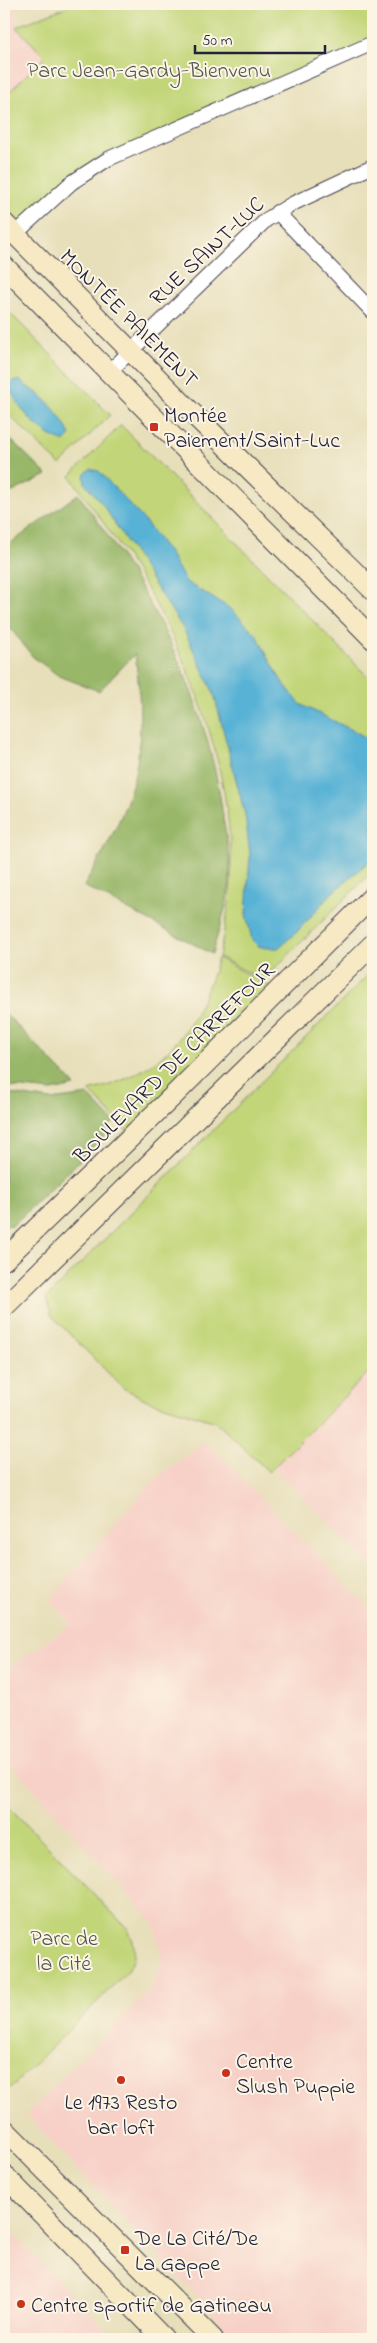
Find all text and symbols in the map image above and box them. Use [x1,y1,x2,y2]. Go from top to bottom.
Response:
scale bar [195,22,324,54]
text: 50 m [202,30,233,52]
park label: Parc Jean-Gardy-Bienvenu [27,56,271,89]
street label: RUE SAINT-LUC [143,190,273,314]
street label: MONTÉE PAIEMENT [51,242,205,396]
place label: Montée Paiement/Saint-Luc [164,401,340,458]
marker: Montée Paiement/Saint-Luc [148,421,160,433]
street label: BOULEVARD DE CARREFOUR [66,955,284,1173]
park label: Parc de la Cité [30,1924,98,1981]
place label: Centre Slush Puppie [236,2047,355,2104]
marker: Centre Slush Puppie [220,2067,232,2079]
marker: Le 1973 Resto bar loft [115,2074,127,2086]
place label: Le 1973 Resto bar loft [65,2088,177,2145]
place label: De La Cité/De La Gappe [134,2224,258,2281]
marker: De La Cité/De La Gappe [119,2244,131,2256]
place label: Centre sportif de Gatineau [31,2291,272,2323]
marker: Centre sportif de Gatineau [15,2298,27,2310]

